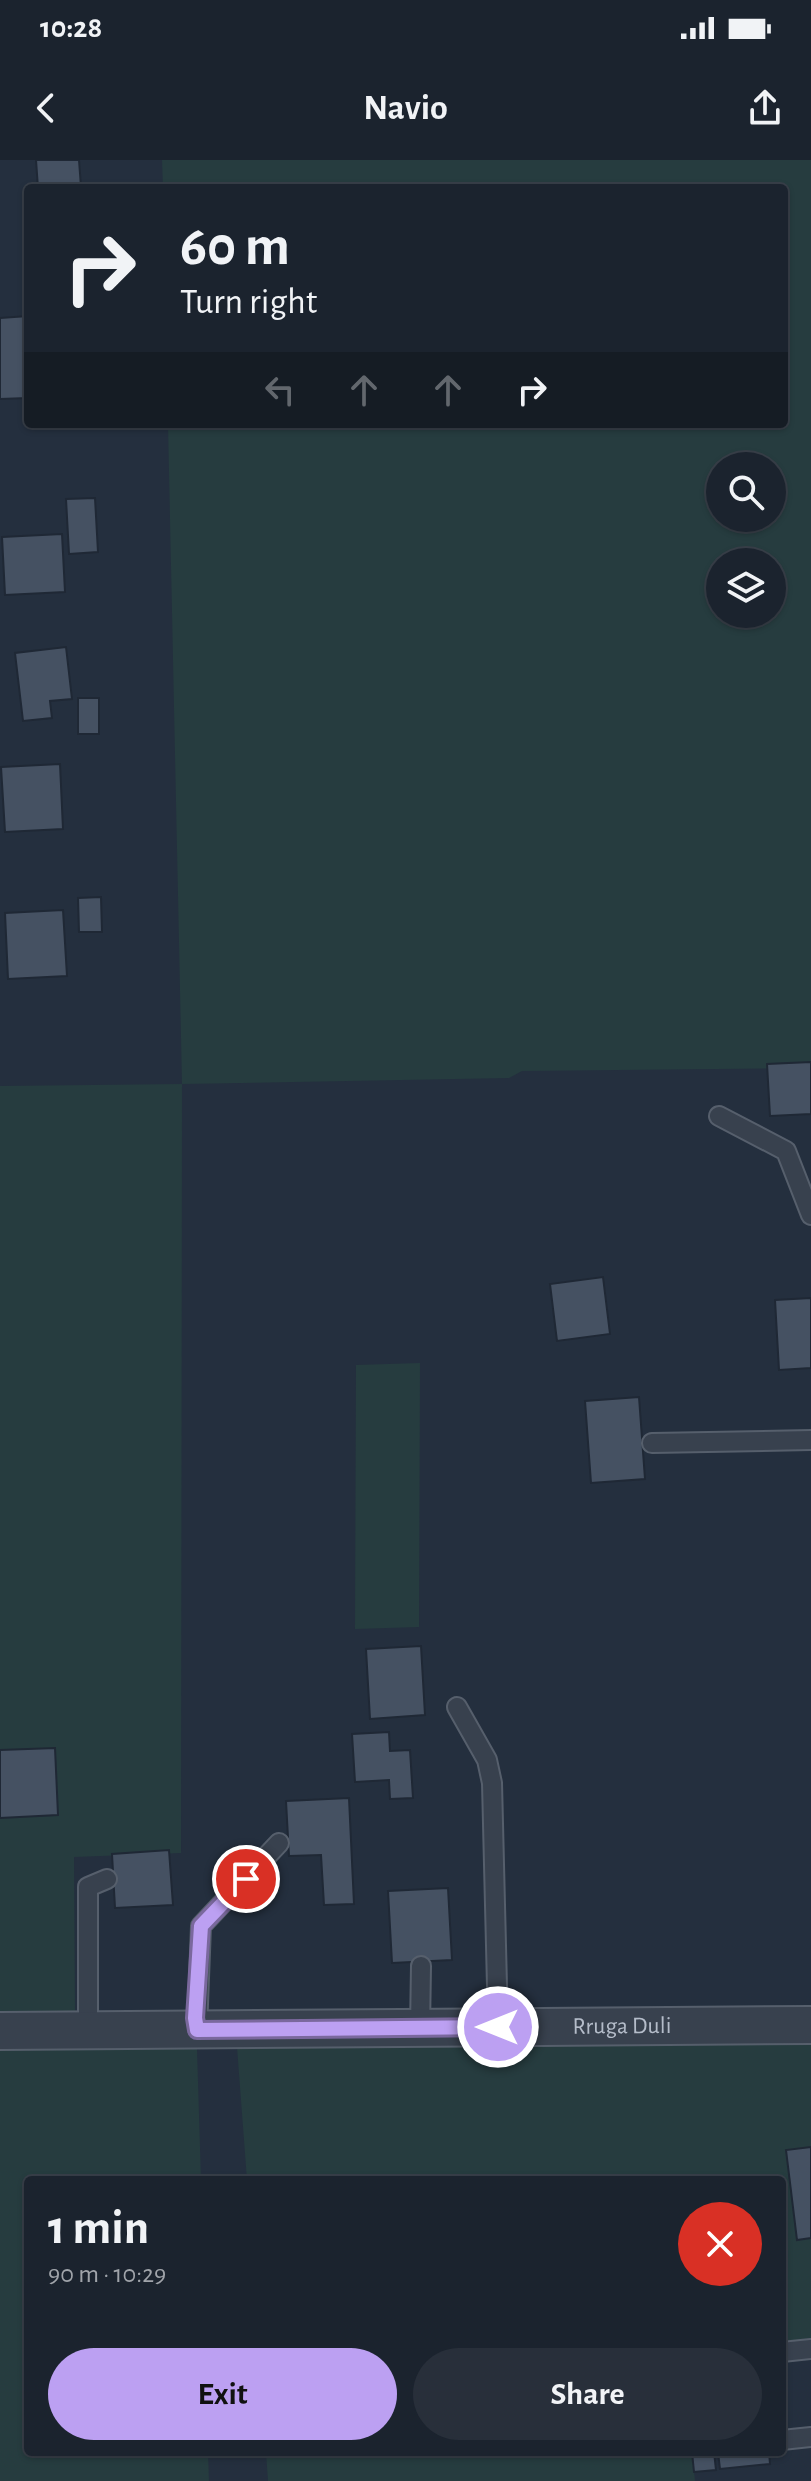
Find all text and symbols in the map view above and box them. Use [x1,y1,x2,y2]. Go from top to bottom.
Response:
text: 10:28 [40,13,102,43]
icon: back [24,86,68,130]
icon: share [743,86,787,130]
text: Navio [363,90,448,126]
icon: right [48,216,152,320]
text: 60 m [180,219,290,275]
text: Turn right [180,284,317,320]
icon: left [258,368,302,412]
icon: ahead [342,368,386,412]
icon: ahead [426,368,470,412]
icon: right [510,368,554,412]
map controls [706,452,786,628]
button: search [706,452,786,532]
button: layers [706,548,786,628]
pin [212,1845,280,1913]
icon: arrive [224,1857,268,1901]
position arrow [456,1985,540,2069]
street label: Rruga Duli [572,2014,672,2039]
button: close [678,2202,762,2286]
text: 1 min [48,2205,149,2253]
text: 90 m · 10:29 [48,2261,166,2287]
button: Exit [48,2348,397,2440]
button: Share [413,2348,762,2440]

